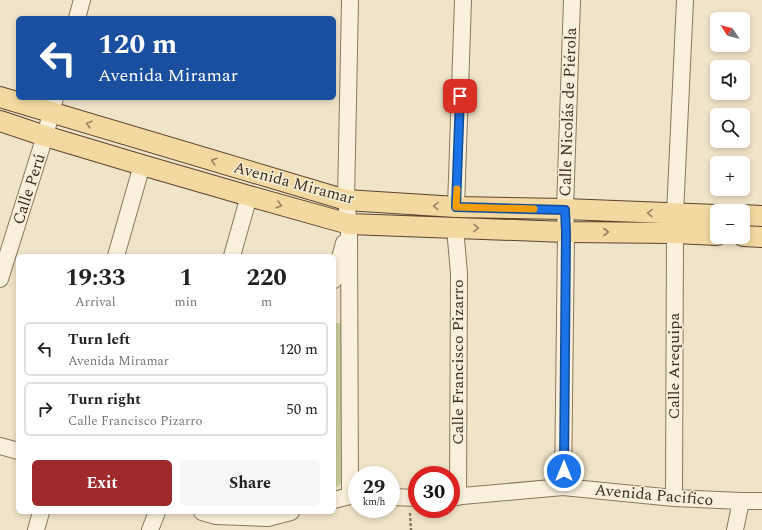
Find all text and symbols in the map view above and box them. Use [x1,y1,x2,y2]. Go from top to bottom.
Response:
north arrow [710,12,750,52]
map controls [710,12,750,244]
text: 120 m [98,23,177,66]
street label: Calle Nicolás de Piérola [553,27,583,197]
icon: left [32,32,84,84]
button: sound [710,60,750,100]
text: Avenida Miramar [98,62,238,89]
pin [443,79,477,113]
icon: arrive [449,85,471,107]
button: search [710,108,750,148]
one-way arrow [86,120,93,129]
street label: Calle Perú [6,150,52,228]
street label: Avenida Miramar [231,155,357,211]
button: + [710,156,750,196]
one-way arrow [211,157,218,166]
one-way arrow [275,200,282,209]
one-way arrow [433,201,439,210]
button: − [710,204,750,244]
one-way arrow [647,208,653,217]
one-way arrow [473,224,479,233]
one-way arrow [603,228,609,236]
text: 19:33 [65,260,125,296]
text: 1 [179,260,193,296]
text: 220 [246,260,287,296]
street label: Calle Francisco Pizarro [446,279,470,445]
text: Arrival [75,292,116,312]
text: min [175,292,197,312]
text: m [261,292,272,312]
street label: Calle Arequipa [662,313,686,419]
text: Turn left [68,328,130,351]
icon: left [34,338,56,360]
text: 120 m [279,338,318,361]
text: Avenida Miramar [68,351,169,371]
text: Turn right [68,388,141,411]
icon: right [34,398,56,420]
text: 50 m [286,398,318,421]
text: Calle Francisco Pizarro [68,411,202,431]
position arrow [543,450,585,492]
button: Exit [32,460,172,506]
button: Share [180,460,320,506]
speed limit sign: 30 [408,466,460,518]
text: 29 [363,472,385,502]
street label: Avenida Pacifico [594,478,714,512]
text: km/h [363,494,385,510]

